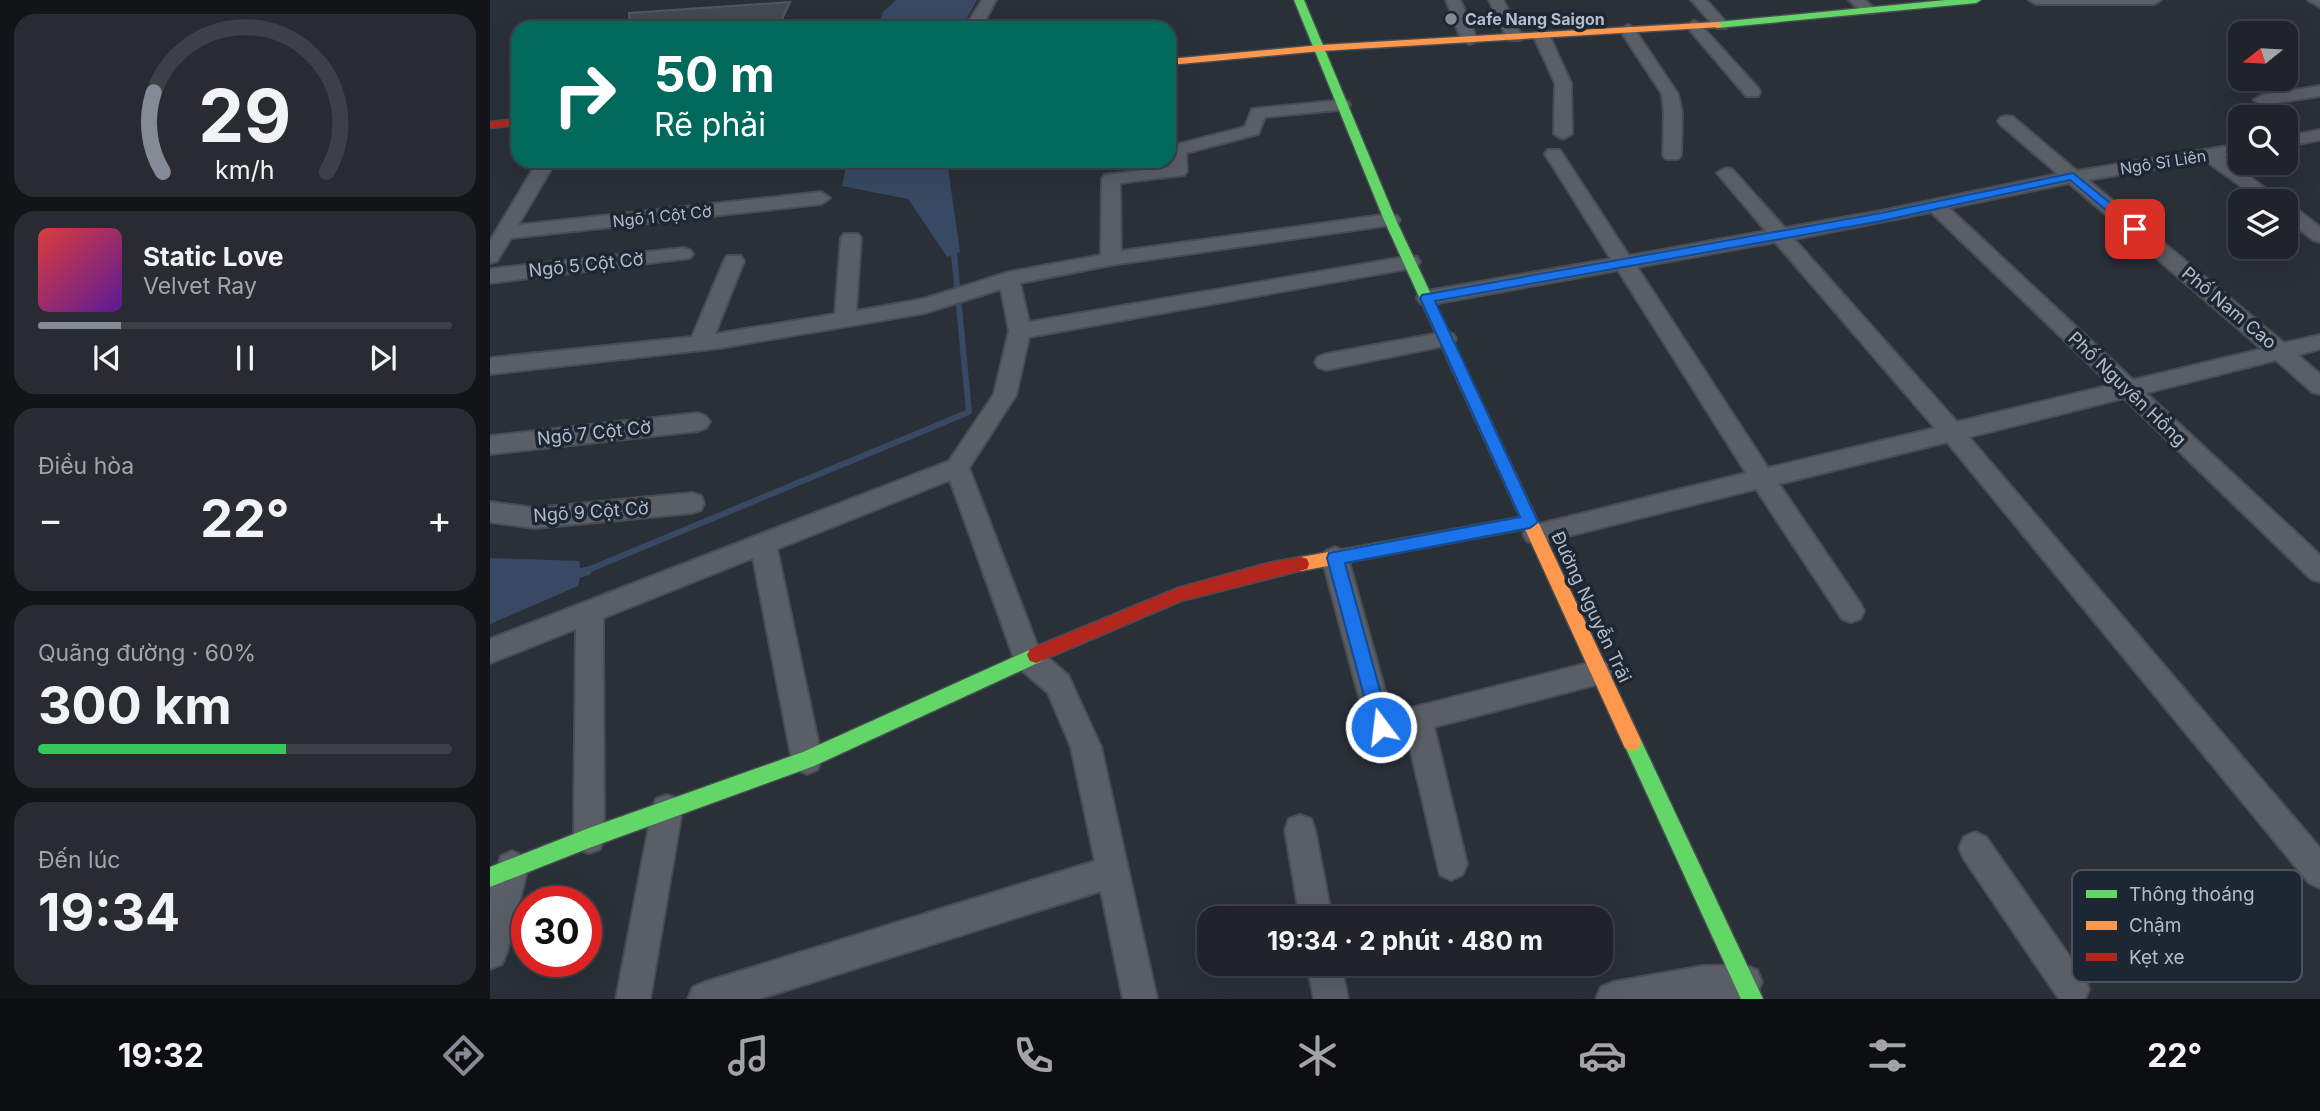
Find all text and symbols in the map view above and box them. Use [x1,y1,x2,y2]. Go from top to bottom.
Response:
place label: Cafe Nang Saigon [1465,9,1605,29]
marker: Cafe Nang Saigon [1443,11,1459,27]
north arrow [2228,21,2298,91]
map controls [2228,21,2298,259]
text: 50 m [654,45,775,104]
icon: right [539,49,630,140]
text: 29 [198,71,292,160]
text: Rẽ phải [654,105,766,144]
button: search [2228,105,2298,175]
street label: Ngô Sĩ Liên [2118,145,2208,179]
text: km/h [215,154,275,184]
button: layers [2228,189,2298,259]
pin [2105,199,2165,259]
street label: Ngõ 1 Cột Cờ [612,201,713,231]
icon: arrive [2116,210,2154,248]
text: Static Love [143,241,284,272]
street label: Ngõ 5 Cột Cờ [528,248,645,281]
street label: Phố Nam Cao [2178,262,2281,353]
text: Velvet Ray [143,272,257,300]
street label: Phố Nguyên Hồng [2064,327,2190,450]
icon: previous [88,339,126,377]
icon: pause [226,339,264,377]
icon: next [364,339,402,377]
street label: Ngõ 7 Cột Cờ [536,416,652,449]
text: Điều hòa [38,452,134,480]
text: 22° [200,487,290,550]
text: − [38,496,63,542]
text: + [427,496,452,542]
street label: Ngõ 9 Cột Cờ [533,497,650,526]
street label: Đường Nguyễn Trãi [1547,528,1636,686]
text: Quãng đường · 60% [38,639,256,667]
text: 300 km [38,674,232,737]
position arrow [1344,690,1418,764]
text: Đến lúc [38,846,120,874]
legend [2072,870,2302,982]
text: 19:34 [38,881,180,944]
text: Thông thoáng [2129,883,2255,906]
speed limit sign: 30 [511,886,602,977]
text: Chậm [2129,914,2181,937]
text: 19:34 · 2 phút · 480 m [1267,925,1543,956]
text: Kẹt xe [2129,946,2185,969]
icon: directions [439,1031,488,1080]
icon: music [724,1031,773,1080]
icon: phone [1009,1031,1058,1080]
icon: climate [1293,1031,1342,1080]
icon: car [1578,1031,1627,1080]
icon: filters [1863,1031,1912,1080]
text: 19:32 [118,1036,204,1075]
text: 22° [2147,1036,2202,1075]

